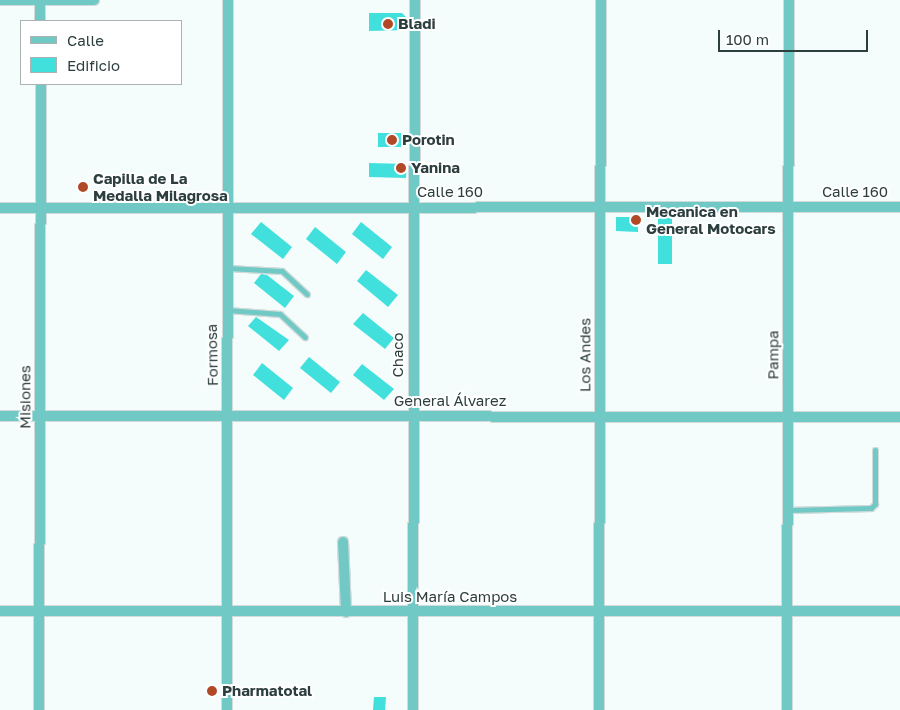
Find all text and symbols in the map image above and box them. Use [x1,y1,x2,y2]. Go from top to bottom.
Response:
place label: Bladi [398,15,436,33]
marker: Bladi [382,18,394,30]
legend [20,20,182,85]
scale bar [720,20,870,52]
text: 100 m [726,30,769,48]
text: Calle [67,31,104,49]
text: Edificio [67,56,120,74]
place label: Porotin [402,131,455,149]
marker: Porotin [386,134,398,146]
place label: Yanina [411,159,460,177]
marker: Yanina [395,162,407,174]
place label: Capilla de La Medalla Milagrosa [93,169,228,204]
marker: Capilla de La Medalla Milagrosa [77,181,89,193]
street label: Calle 160 [417,183,483,201]
street label: Calle 160 [822,183,888,201]
place label: Mecanica en General Motocars [646,202,776,237]
marker: Mecanica en General Motocars [630,214,642,226]
street label: Los Andes [576,318,594,392]
street label: Formosa [202,324,222,386]
street label: Pampa [764,330,782,380]
street label: Chaco [389,332,407,378]
street label: Misiones [16,365,34,429]
street label: General Álvarez [394,392,506,410]
street label: Luis María Campos [383,588,517,606]
place label: Pharmatotal [222,682,312,700]
marker: Pharmatotal [206,685,218,697]

